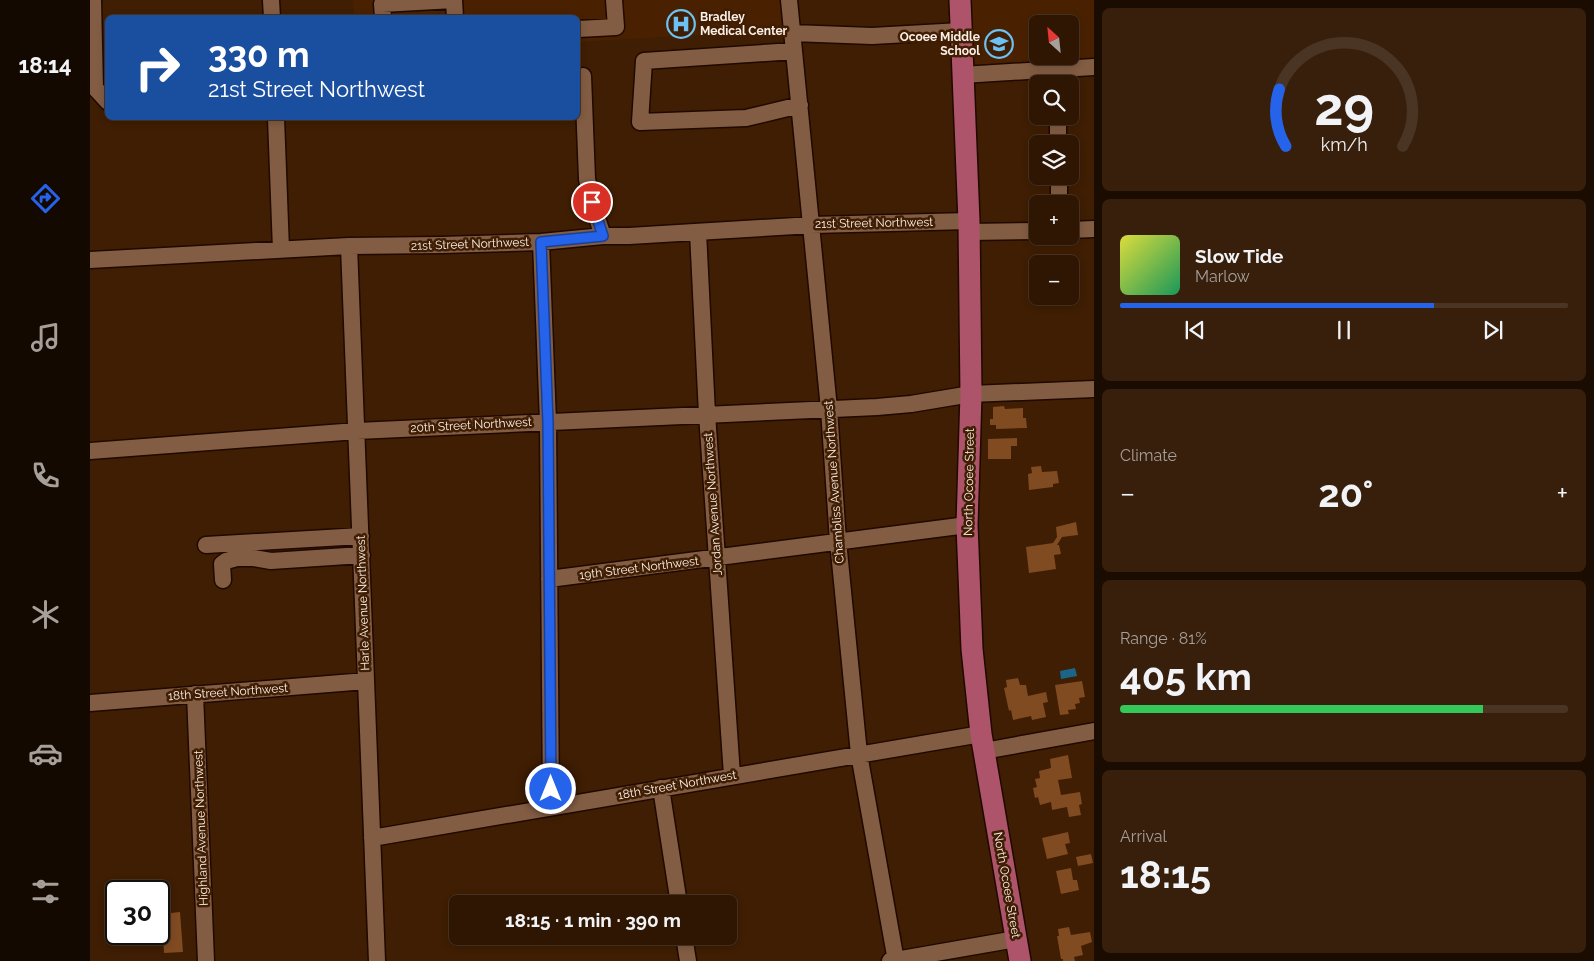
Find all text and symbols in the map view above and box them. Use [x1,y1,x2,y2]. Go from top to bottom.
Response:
hospital icon: Bradley Medical Center [666,9,696,39]
place label: Bradley Medical Center [700,10,788,38]
north arrow [1029,15,1079,65]
map controls [1029,15,1079,305]
school or university icon: Ocoee Middle School [984,29,1014,59]
place label: Ocoee Middle School [900,30,980,58]
text: 330 m [208,34,310,75]
icon: right [125,35,190,100]
text: 18:14 [18,52,72,78]
button: search [1029,75,1079,125]
text: 21st Street Northwest [208,76,425,102]
text: 29 [1314,76,1374,137]
text: km/h [1320,134,1368,155]
button: layers [1029,135,1079,185]
icon: directions [28,181,63,216]
pin [571,181,613,223]
icon: arrive [578,188,606,216]
button: + [1029,195,1079,245]
street label: 21st Street Northwest [815,215,933,231]
street label: 21st Street Northwest [411,235,529,253]
text: Slow Tide [1195,245,1284,267]
button: − [1029,255,1079,305]
text: Marlow [1195,267,1250,286]
icon: previous [1181,316,1209,344]
icon: pause [1330,316,1358,344]
icon: next [1479,316,1507,344]
icon: music [28,320,63,355]
street label: Chambliss Avenue Northwest [821,400,847,564]
street label: 20th Street Northwest [410,415,532,435]
street label: North Ocoee Street [961,428,977,536]
street label: Jordan Avenue Northwest [701,432,725,576]
text: Climate [1120,446,1177,465]
icon: phone [28,458,63,493]
text: 20° [1318,471,1373,516]
text: − [1120,477,1135,510]
text: + [1556,477,1568,510]
street label: Harle Avenue Northwest [354,535,372,671]
street label: 19th Street Northwest [578,554,700,582]
icon: climate [28,597,63,632]
text: Range · 81% [1120,629,1207,648]
text: 405 km [1120,654,1252,699]
street label: 18th Street Northwest [167,681,289,703]
icon: car [28,736,63,771]
street label: Highland Avenue Northwest [191,750,211,906]
position arrow [524,762,576,814]
street label: 18th Street Northwest [616,768,738,802]
text: Arrival [1120,827,1167,846]
street label: North Ocoee Street [991,831,1023,939]
text: 18:15 [1120,852,1211,897]
icon: filters [28,874,63,909]
speed limit sign: 30 [105,880,170,945]
text: 18:15 · 1 min · 390 m [505,909,681,931]

